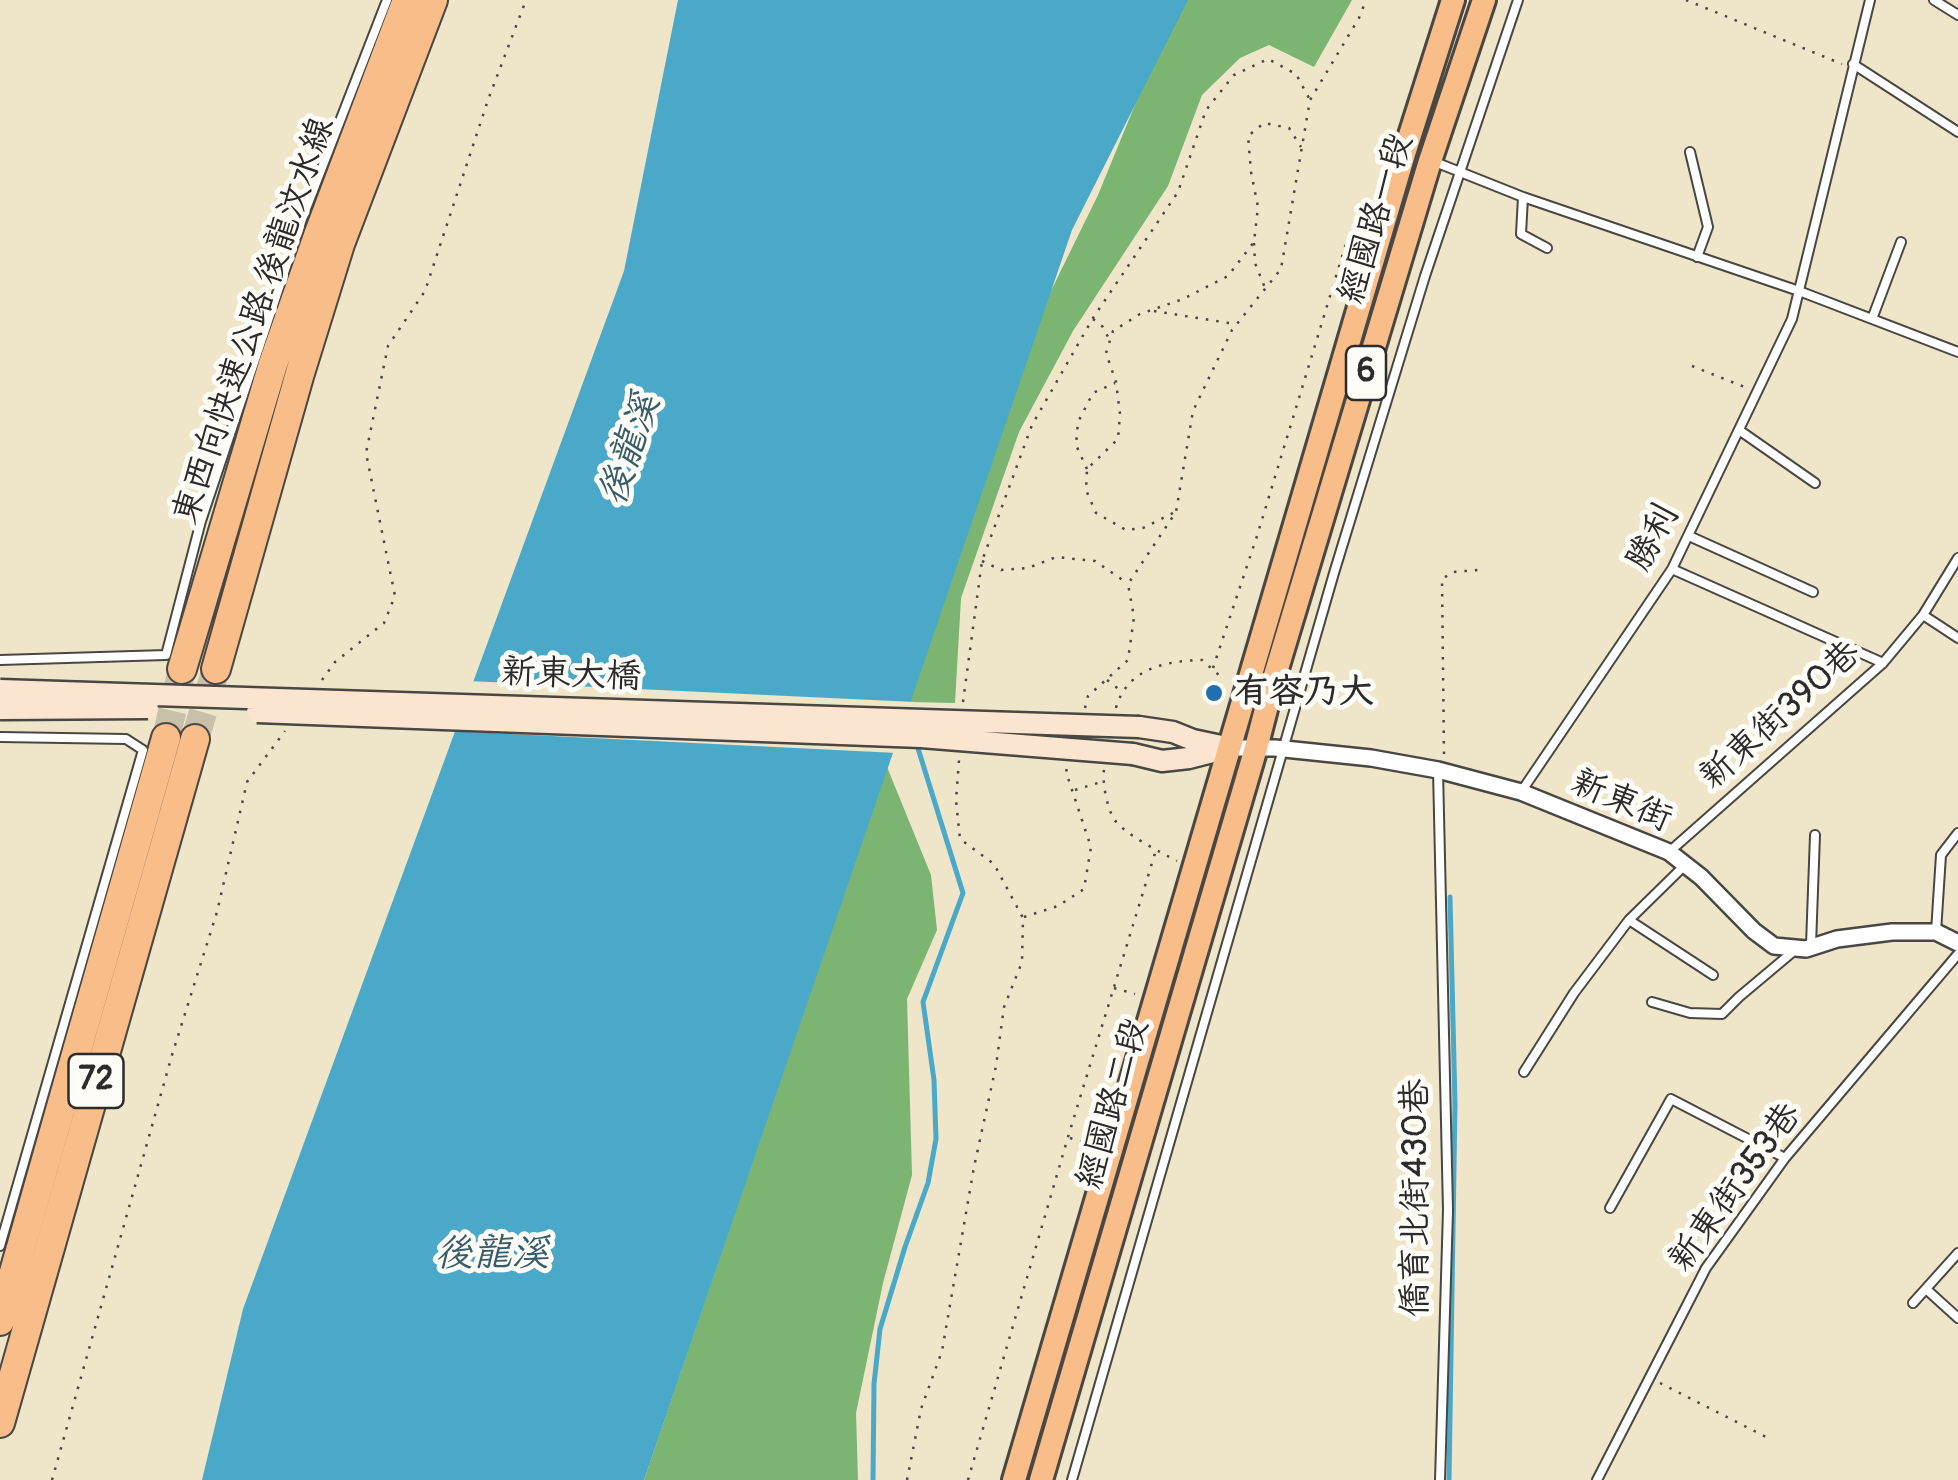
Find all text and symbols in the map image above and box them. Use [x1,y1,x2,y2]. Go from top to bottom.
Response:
street label: 東西向快速公路 後龍汶水線 [166,112,344,530]
street label: 經國路一段 [1331,129,1423,309]
road number: 6 [1346,346,1386,400]
water label: 後龍溪 [591,389,671,511]
street label: 勝利 [1619,497,1689,579]
street label: 新東街390巷 [1692,633,1870,799]
street label: 新東大橋 [500,653,642,699]
place label: 有容乃大 [1234,672,1374,714]
marker: 有容乃大 [1203,682,1225,704]
street label: 新東街 [1564,762,1678,842]
street label: 經國路二段 [1070,1014,1158,1194]
road number: 72 [68,1054,124,1108]
street label: 僑育北街430巷 [1396,1079,1438,1317]
street label: 新東街353巷 [1661,1096,1811,1280]
water label: 後龍溪 [435,1232,549,1278]

